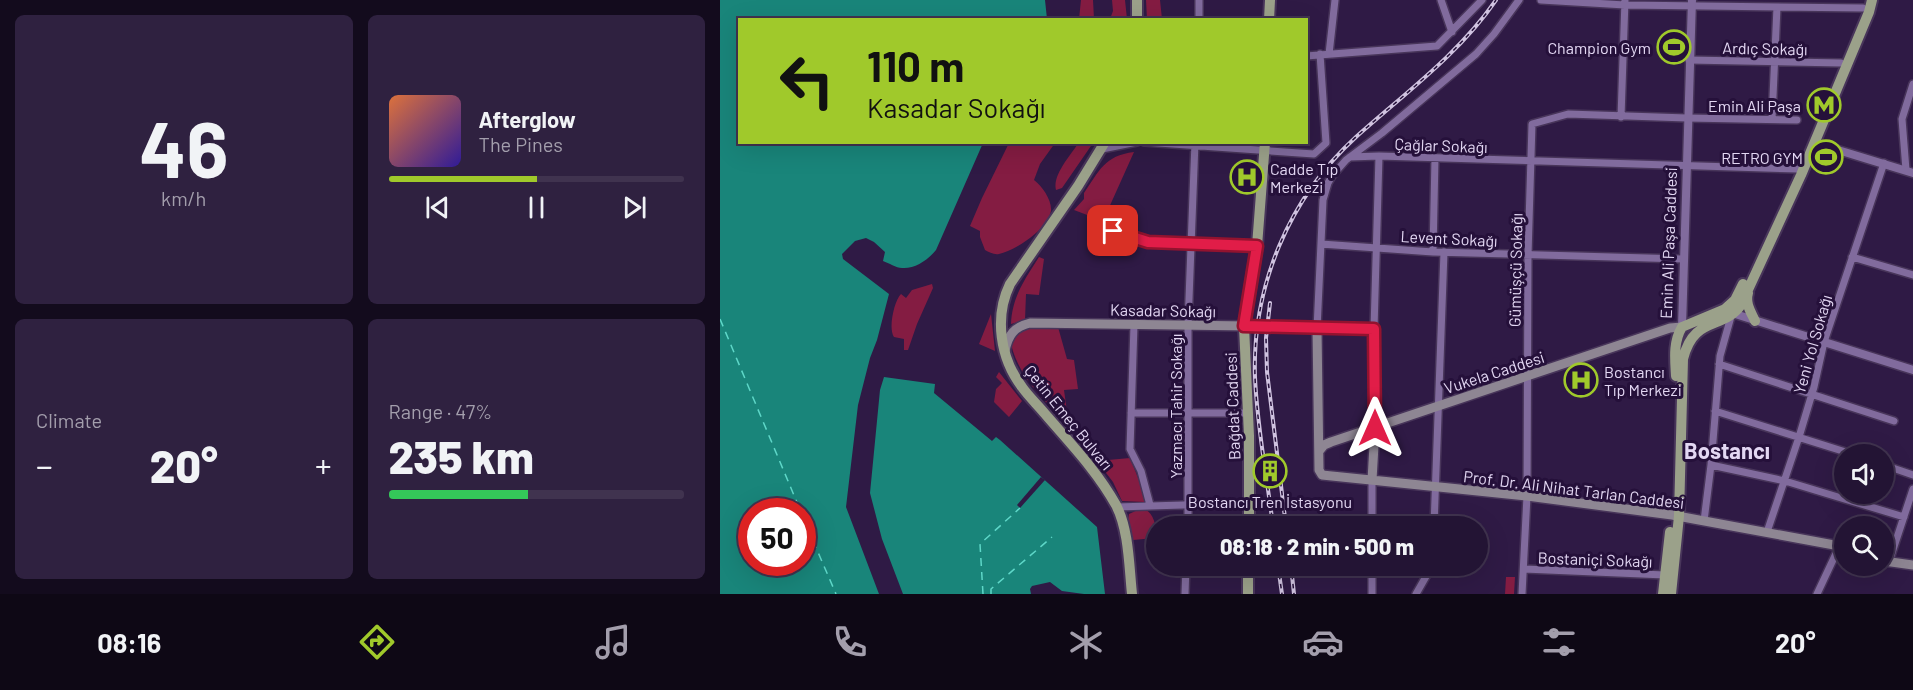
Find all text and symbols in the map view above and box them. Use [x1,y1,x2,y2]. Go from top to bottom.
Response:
sports icon: Champion Gym [1656,29,1692,65]
place label: Champion Gym [1547,38,1651,57]
street label: Ardıç Sokağı [1722,38,1808,58]
text: 110 m [867,40,964,90]
icon: left [768,42,846,120]
metro station icon: Emin Ali Paşa [1806,87,1842,123]
text: Kasadar Sokağı [867,91,1046,123]
place label: Emin Ali Paşa [1708,96,1801,115]
text: 46 [139,100,228,194]
text: Afterglow [479,106,576,132]
text: The Pines [479,132,563,156]
street label: Çağlar Sokağı [1394,134,1488,156]
sports icon: RETRO GYM [1808,139,1844,175]
place label: RETRO GYM [1721,148,1803,167]
hospital icon: Cadde Tıp Merkezi [1229,159,1265,195]
place label: Cadde Tıp Merkezi [1270,159,1338,196]
street label: Emin Ali Paşa Caddesi [1656,167,1680,319]
text: km/h [161,186,206,210]
icon: previous [421,191,454,224]
icon: pause [520,191,553,224]
icon: next [618,191,651,224]
pin [1087,205,1138,256]
street label: Gümüşçü Sokağı [1505,213,1525,327]
icon: arrive [1096,214,1129,247]
street label: Levent Sokağı [1400,226,1498,250]
street label: Yeni Yol Sokağı [1789,292,1835,396]
street label: Kasadar Sokağı [1110,300,1216,320]
street label: Yazmacı Tahir Sokağı [1166,334,1185,478]
street label: Vukela Caddesi [1441,347,1547,397]
street label: Bağdat Caddesi [1221,352,1243,460]
street label: Çetin Emeç Bulvarı [1021,361,1117,473]
hospital icon: Bostancı Tıp Merkezi [1563,362,1599,398]
place label: Bostancı Tıp Merkezi [1604,362,1682,399]
position arrow [1343,396,1407,460]
text: Range · 47% [389,399,492,423]
text: Climate [36,408,102,432]
text: 235 km [389,429,534,483]
district label: Bostancı [1684,437,1770,463]
text: 20° [150,438,218,492]
map controls [1834,444,1894,576]
button: sound [1834,444,1894,504]
text: − [36,445,53,485]
text: + [315,445,332,485]
building icon: Bostancı Tren İstasyonu [1252,453,1288,489]
street label: Prof. Dr. Ali Nihat Tarlan Caddesi [1462,466,1686,512]
place label: Bostancı Tren İstasyonu [1188,492,1352,511]
speed limit sign: 50 [738,498,816,576]
button: search [1834,516,1894,576]
text: 08:18 · 2 min · 500 m [1220,533,1414,559]
street label: Bostaniçi Sokağı [1537,548,1653,570]
icon: directions [356,621,398,663]
icon: music [592,621,634,663]
icon: phone [829,621,871,663]
icon: climate [1065,621,1107,663]
icon: car [1302,621,1344,663]
icon: filters [1538,621,1580,663]
text: 08:16 [97,626,161,658]
text: 20° [1775,626,1816,658]

